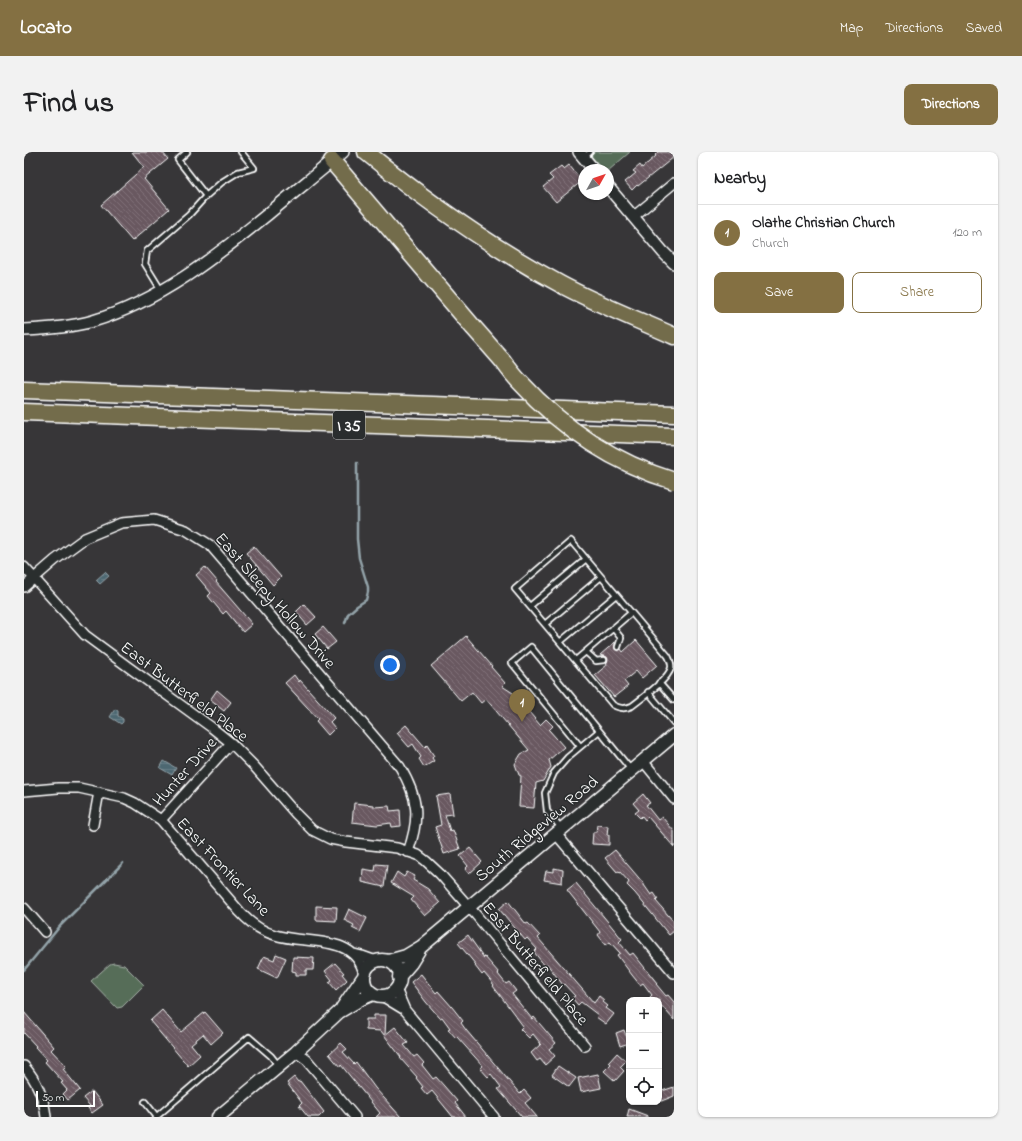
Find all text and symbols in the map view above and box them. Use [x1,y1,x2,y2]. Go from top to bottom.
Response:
text: Locato [20,15,72,42]
text: Map [840,18,863,39]
text: Directions [885,18,943,39]
text: Saved [965,18,1002,39]
text: Find us [24,84,114,125]
button: Directions [904,84,998,125]
north arrow [578,164,614,200]
text: Nearby [714,166,766,191]
text: Olathe Christian Church [752,212,895,234]
text: 1 [725,223,729,242]
text: 120 m [952,223,982,242]
text: Church [752,234,789,253]
button: Save [714,272,844,313]
button: Share [852,272,982,313]
road number: I 35 [333,411,365,439]
street label: East Sleepy Hollow Drive [208,527,342,676]
street label: East Butterfield Place [115,636,254,749]
your location [380,655,400,675]
pin: 1 [509,689,535,722]
street label: Hunter Drive [147,731,224,812]
street label: South Ridgeview Road [470,770,606,890]
street label: East Frontier Lane [170,812,276,922]
street label: East Butterfield Place [476,897,594,1032]
map controls [626,997,662,1105]
button: + [626,997,662,1033]
button: − [626,1033,662,1069]
button: locate [626,1069,662,1105]
scale bar [36,1089,95,1108]
text: 50 m [42,1090,64,1106]

